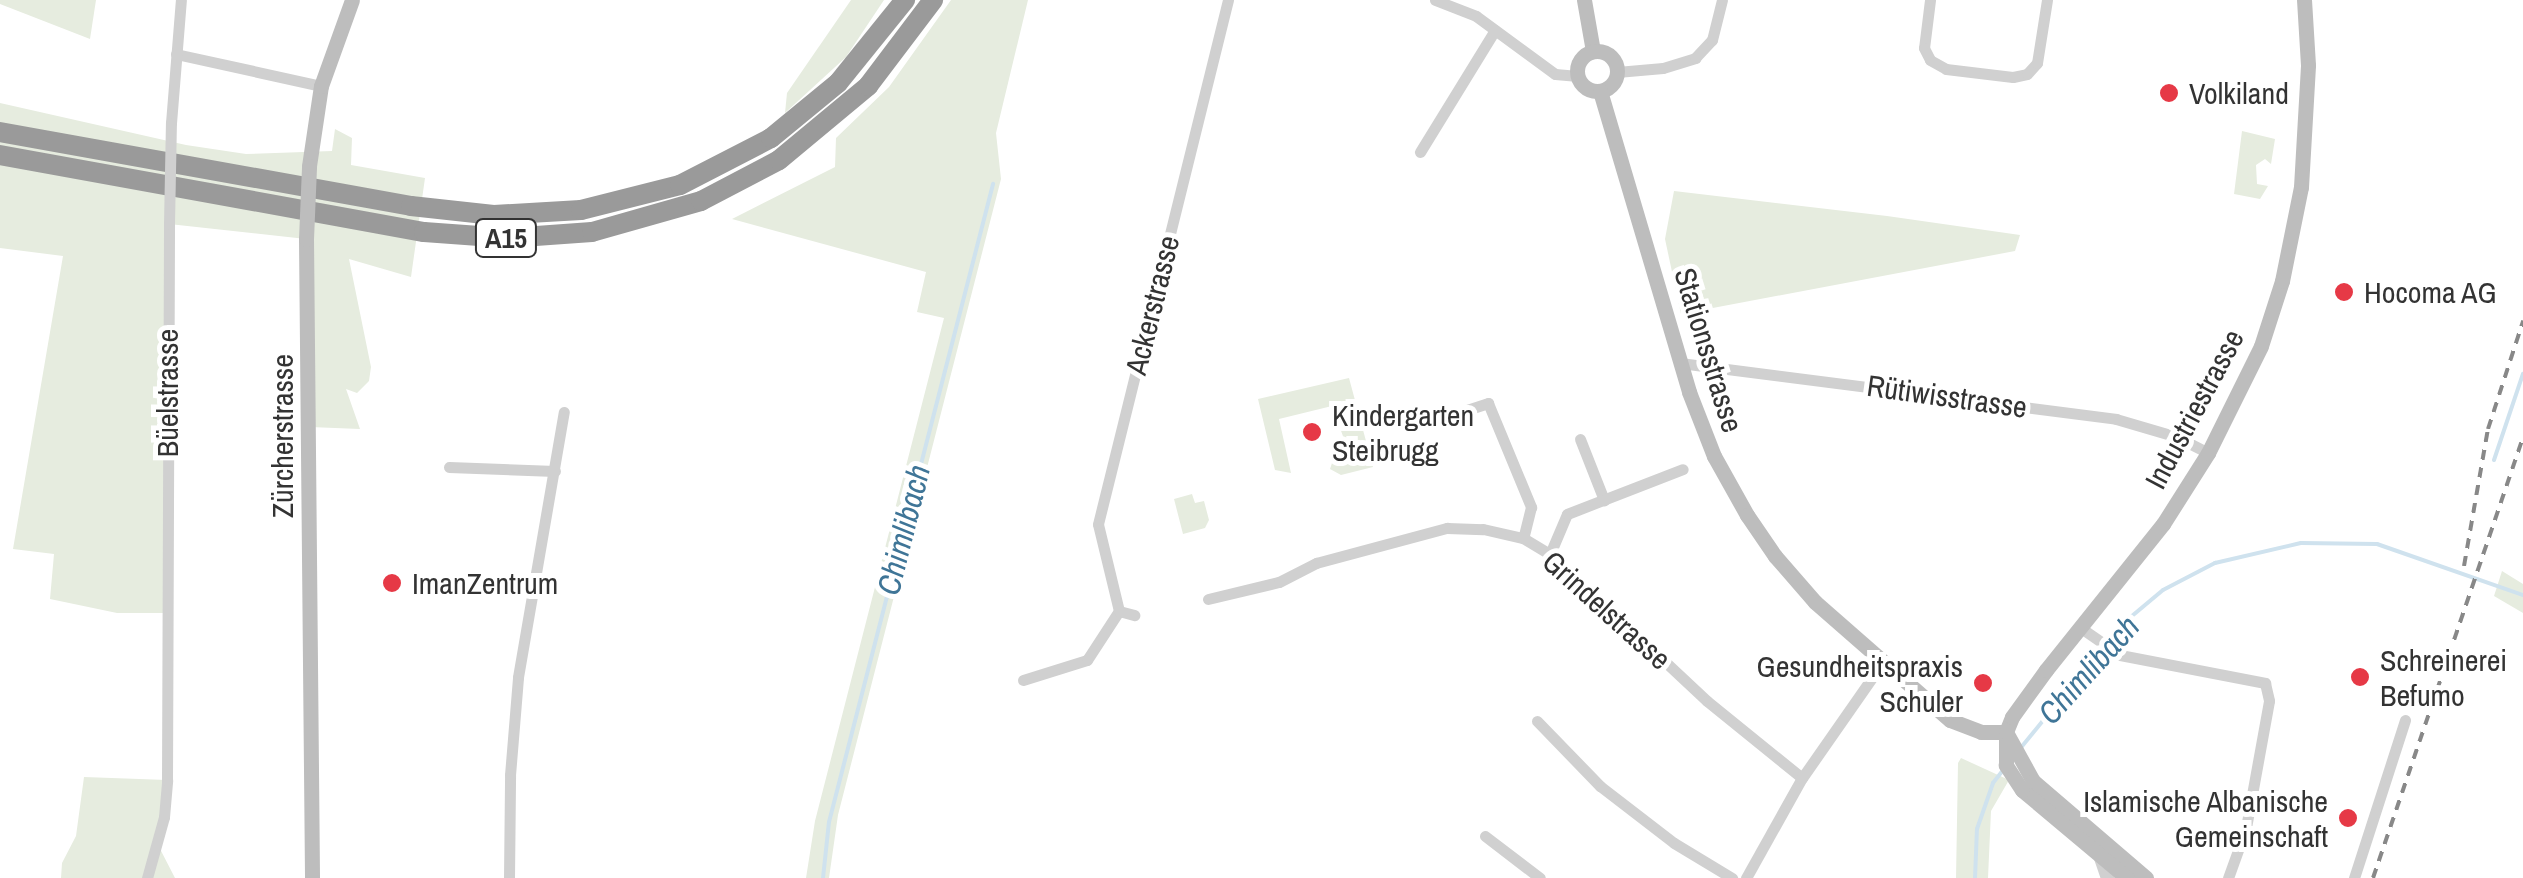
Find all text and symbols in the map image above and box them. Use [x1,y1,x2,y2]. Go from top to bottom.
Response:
place label: Volkiland [2189,75,2289,111]
marker: Volkiland [2158,82,2180,104]
road number: A15 [474,215,538,261]
street label: Ackerstrasse [1117,232,1187,378]
street label: Stationsstrasse [1667,264,1751,436]
place label: Hocoma AG [2364,274,2498,310]
marker: Hocoma AG [2333,281,2355,303]
street label: Industriestrasse [2137,323,2251,495]
street label: Büelstrasse [149,329,185,457]
street label: Zürcherstrasse [264,354,300,518]
street label: Rütiwisstrasse [1865,367,2029,425]
place label: Kindergarten Steibrugg [1332,397,1474,468]
marker: Kindergarten Steibrugg [1301,421,1323,443]
water label: Chimlibach [869,461,939,599]
street label: Grindelstrasse [1536,543,1678,677]
place label: ImanZentrum [412,565,558,601]
marker: ImanZentrum [381,572,403,594]
water label: Chimlibach [2030,608,2148,732]
place label: Schreinerei Befumo [2380,642,2507,712]
place label: Gesundheitspraxis Schuler [1757,648,1963,718]
marker: Schreinerei Befumo [2349,666,2371,688]
marker: Gesundheitspraxis Schuler [1972,672,1994,694]
place label: Islamische Albanische Gemeinschaft [2082,783,2328,854]
marker: Islamische Albanische Gemeinschaft [2337,807,2359,829]

